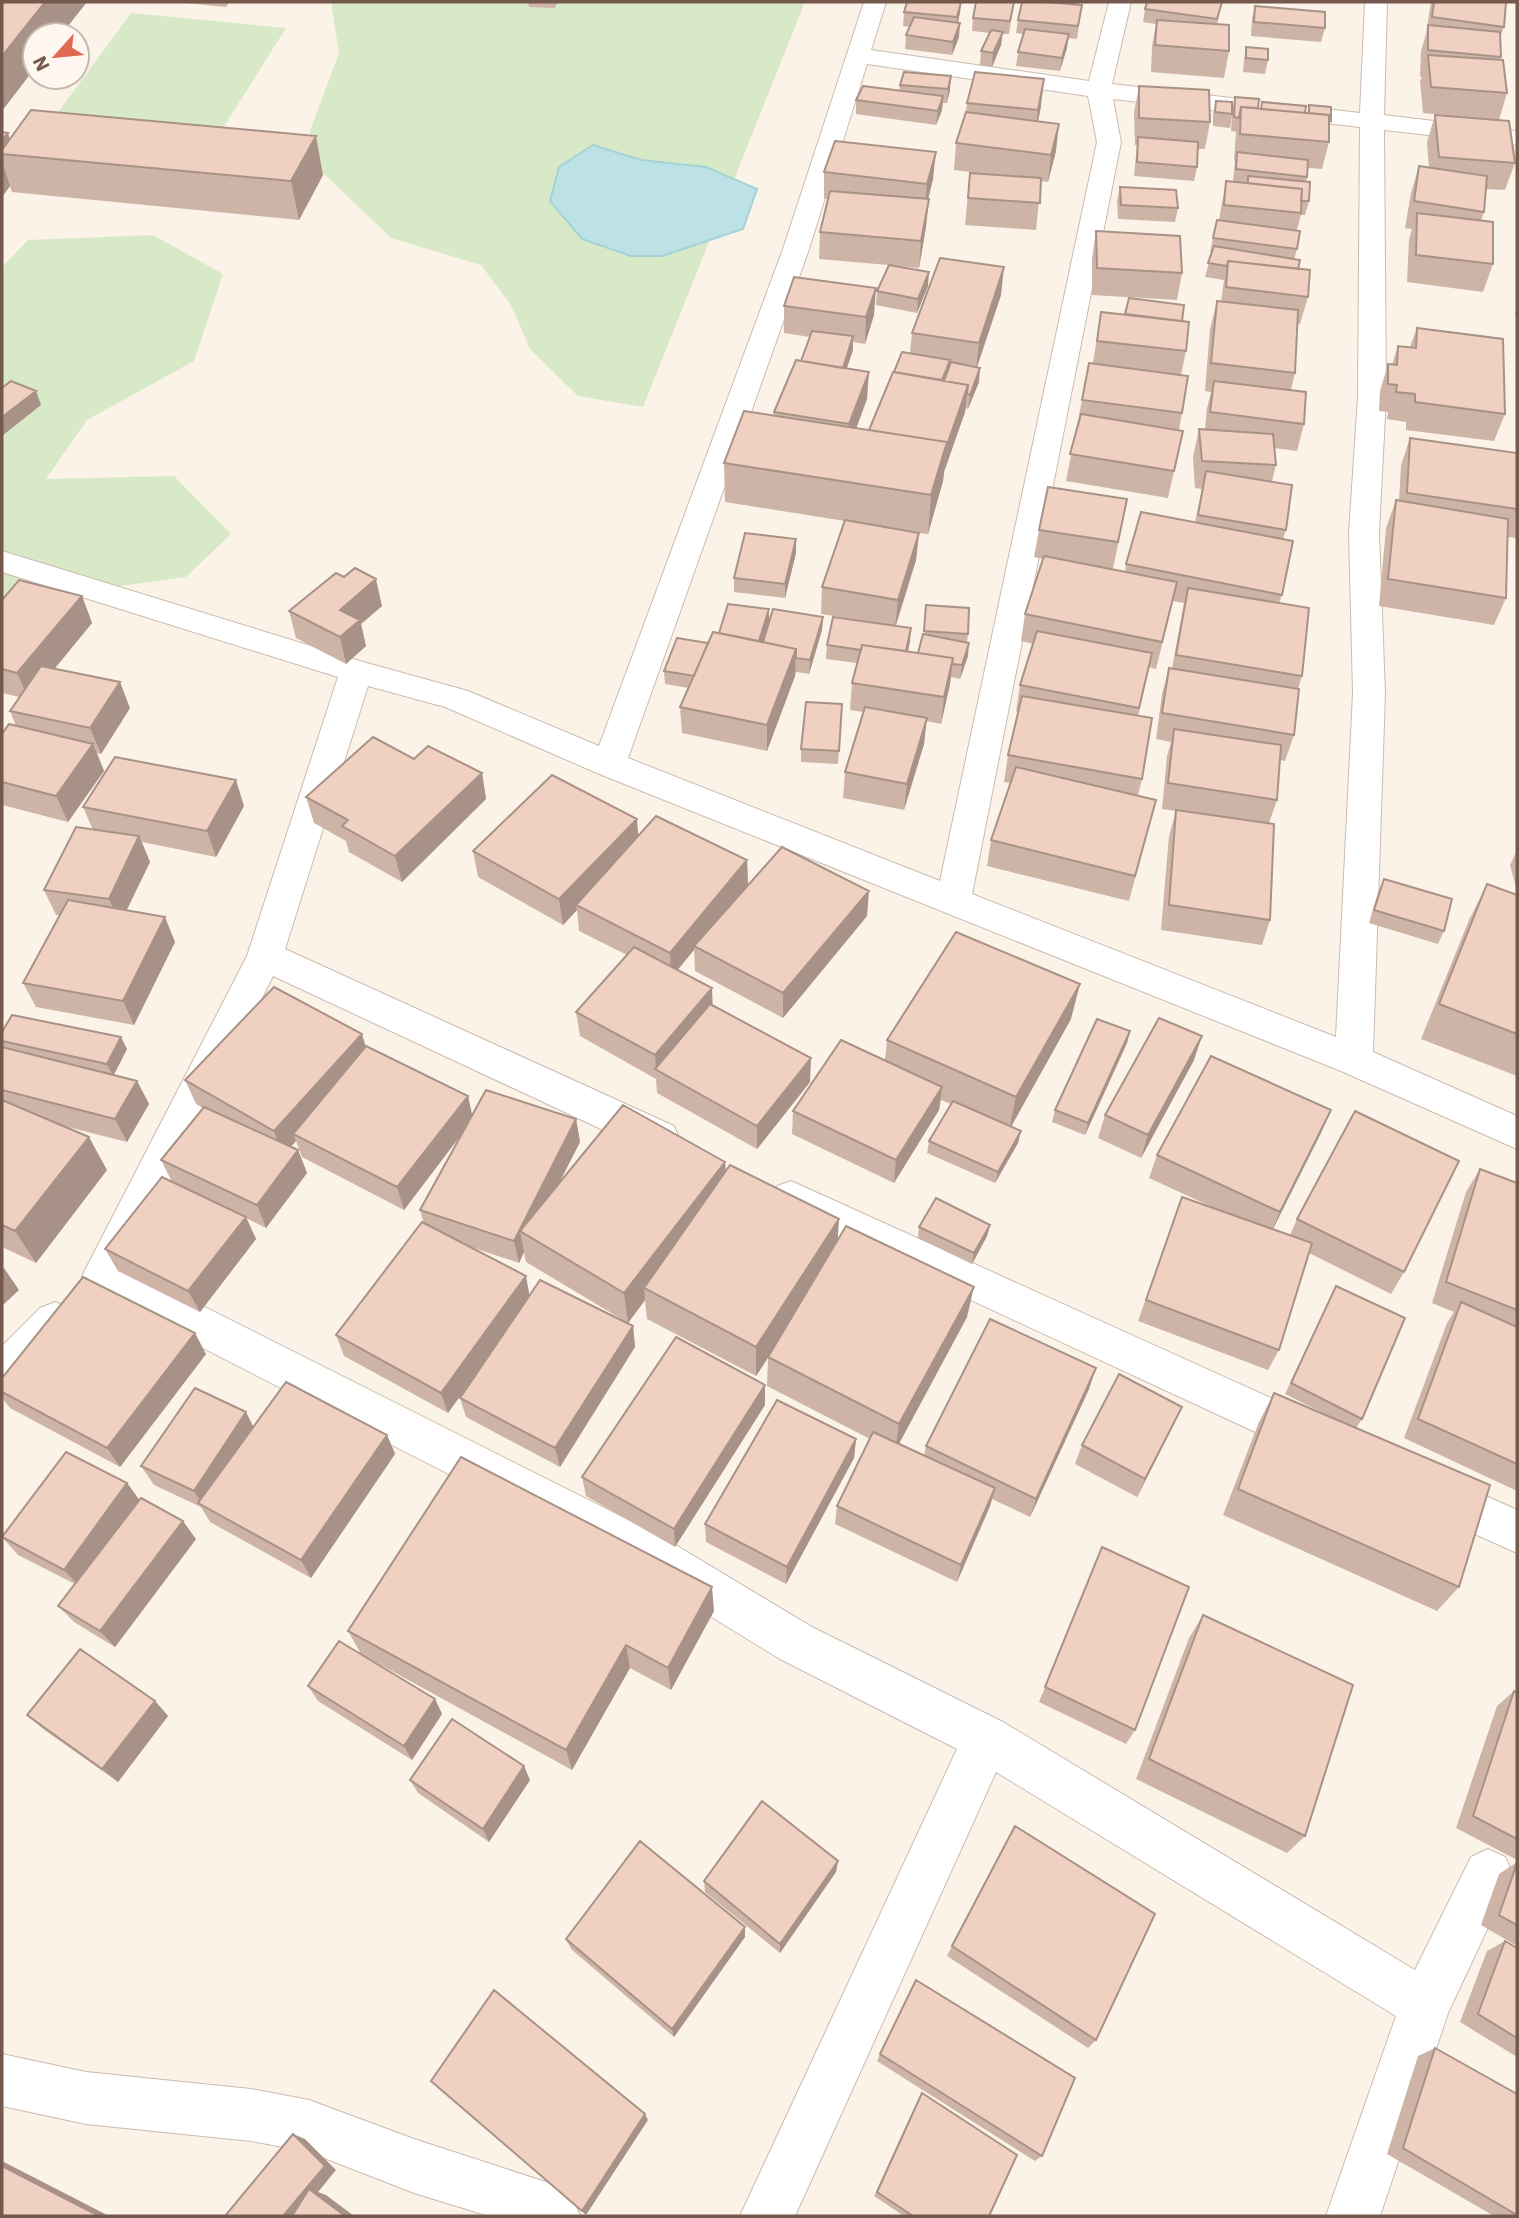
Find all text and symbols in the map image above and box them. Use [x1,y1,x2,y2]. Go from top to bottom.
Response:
north arrow [21,21,91,91]
text: N [27,52,55,75]

